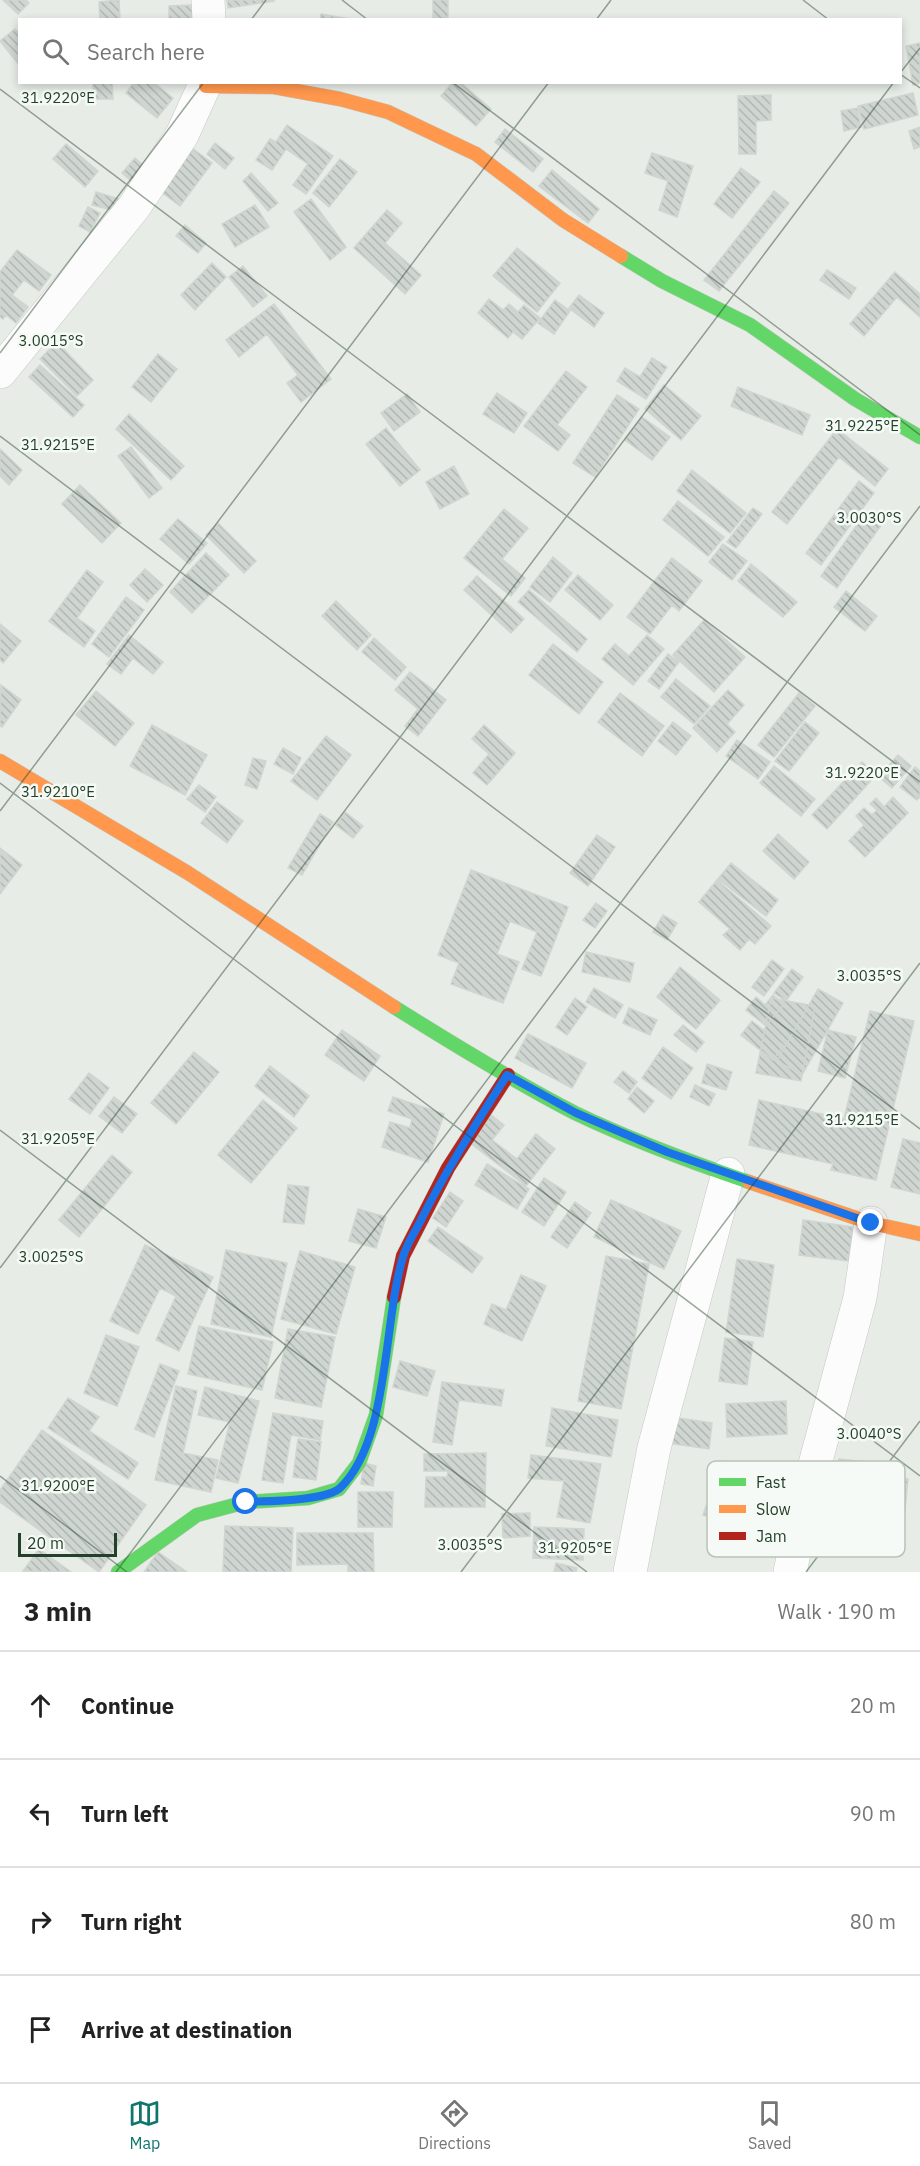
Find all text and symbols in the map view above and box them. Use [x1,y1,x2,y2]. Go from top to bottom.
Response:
search box [18,18,902,84]
icon: search [39,35,72,68]
text: Search here [87,37,205,66]
text: 31.9220°E [21,88,95,107]
text: 3.0015°S [19,331,83,350]
text: 31.9225°E [825,416,899,435]
text: 31.9215°E [21,435,95,454]
text: 3.0030°S [837,508,901,527]
text: 31.9220°E [825,763,899,782]
text: 31.9210°E [21,782,95,801]
text: 3.0035°S [837,966,901,985]
text: 31.9215°E [825,1110,899,1129]
text: 31.9205°E [21,1129,95,1148]
route end [857,1209,883,1235]
text: 3.0025°S [19,1247,83,1266]
text: 3.0040°S [837,1424,901,1443]
legend [707,1461,905,1557]
text: Fast [756,1472,786,1492]
text: 31.9200°E [21,1476,95,1495]
route start [232,1488,258,1514]
text: Slow [756,1499,791,1519]
text: Jam [756,1526,787,1546]
scale bar [18,1530,117,1558]
text: 20 m [27,1533,64,1553]
text: 3.0035°S [438,1535,502,1554]
text: 31.9205°E [538,1538,612,1557]
text: 3 min [24,1594,92,1628]
text: Walk · 190 m [778,1598,896,1625]
icon: ahead [24,1689,57,1722]
text: Continue [81,1691,174,1720]
text: 20 m [850,1692,896,1719]
icon: left [24,1797,57,1830]
text: Turn left [81,1799,169,1828]
text: 90 m [850,1800,896,1827]
icon: right [24,1905,57,1938]
text: Turn right [81,1907,182,1936]
text: 80 m [850,1908,896,1935]
icon: arrive [24,2013,57,2046]
text: Arrive at destination [81,2015,292,2044]
tab: Map [128,2097,161,2153]
tab: Directions [418,2097,491,2153]
tab: Saved [748,2097,792,2153]

